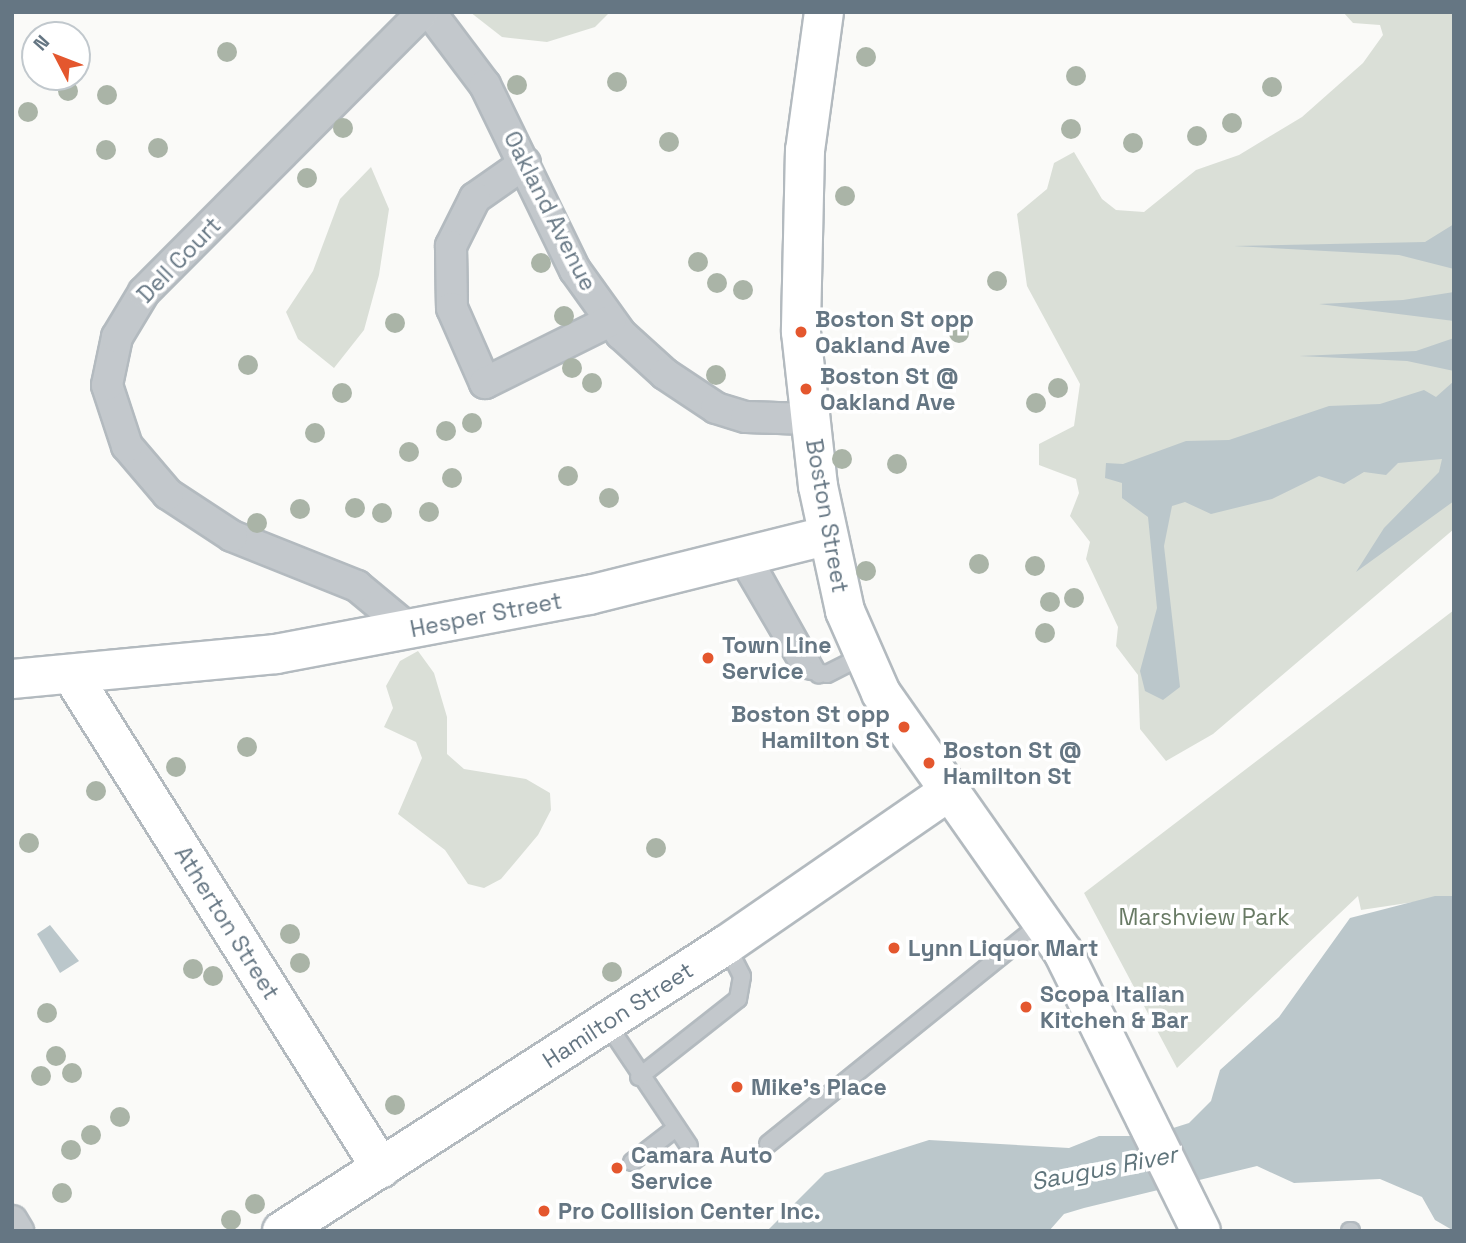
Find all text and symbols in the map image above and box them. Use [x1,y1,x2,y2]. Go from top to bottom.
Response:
north arrow [21,21,91,91]
text: N [28,30,55,56]
street label: Oakland Avenue [498,126,602,296]
street label: Dell Court [131,211,227,309]
place label: Boston St opp Oakland Ave [815,305,974,359]
marker: Boston St opp Oakland Ave [793,324,809,340]
place label: Boston St @ Oakland Ave [820,362,959,416]
marker: Boston St @ Oakland Ave [798,381,814,397]
street label: Boston Street [800,437,854,595]
street label: Hesper Street [408,587,564,643]
place label: Town Line Service [722,631,831,685]
marker: Town Line Service [700,650,716,666]
place label: Boston St opp Hamilton St [731,700,890,754]
marker: Boston St opp Hamilton St [896,719,912,735]
place label: Boston St @ Hamilton St [943,736,1082,790]
marker: Boston St @ Hamilton St [921,755,937,771]
street label: Atherton Street [169,841,285,1005]
park label: Marshview Park [1118,903,1290,931]
place label: Lynn Liquor Mart [908,934,1098,962]
marker: Lynn Liquor Mart [886,940,902,956]
street label: Hamilton Street [537,956,699,1074]
place label: Scopa Italian Kitchen & Bar [1040,980,1189,1034]
marker: Scopa Italian Kitchen & Bar [1018,999,1034,1015]
place label: Mike's Place [751,1073,887,1101]
marker: Mike's Place [729,1079,745,1095]
water label: Saugus River [1028,1140,1180,1196]
place label: Camara Auto Service [631,1141,773,1195]
marker: Camara Auto Service [609,1160,625,1176]
place label: Pro Collision Center Inc. [558,1197,821,1225]
marker: Pro Collision Center Inc. [536,1203,552,1219]

